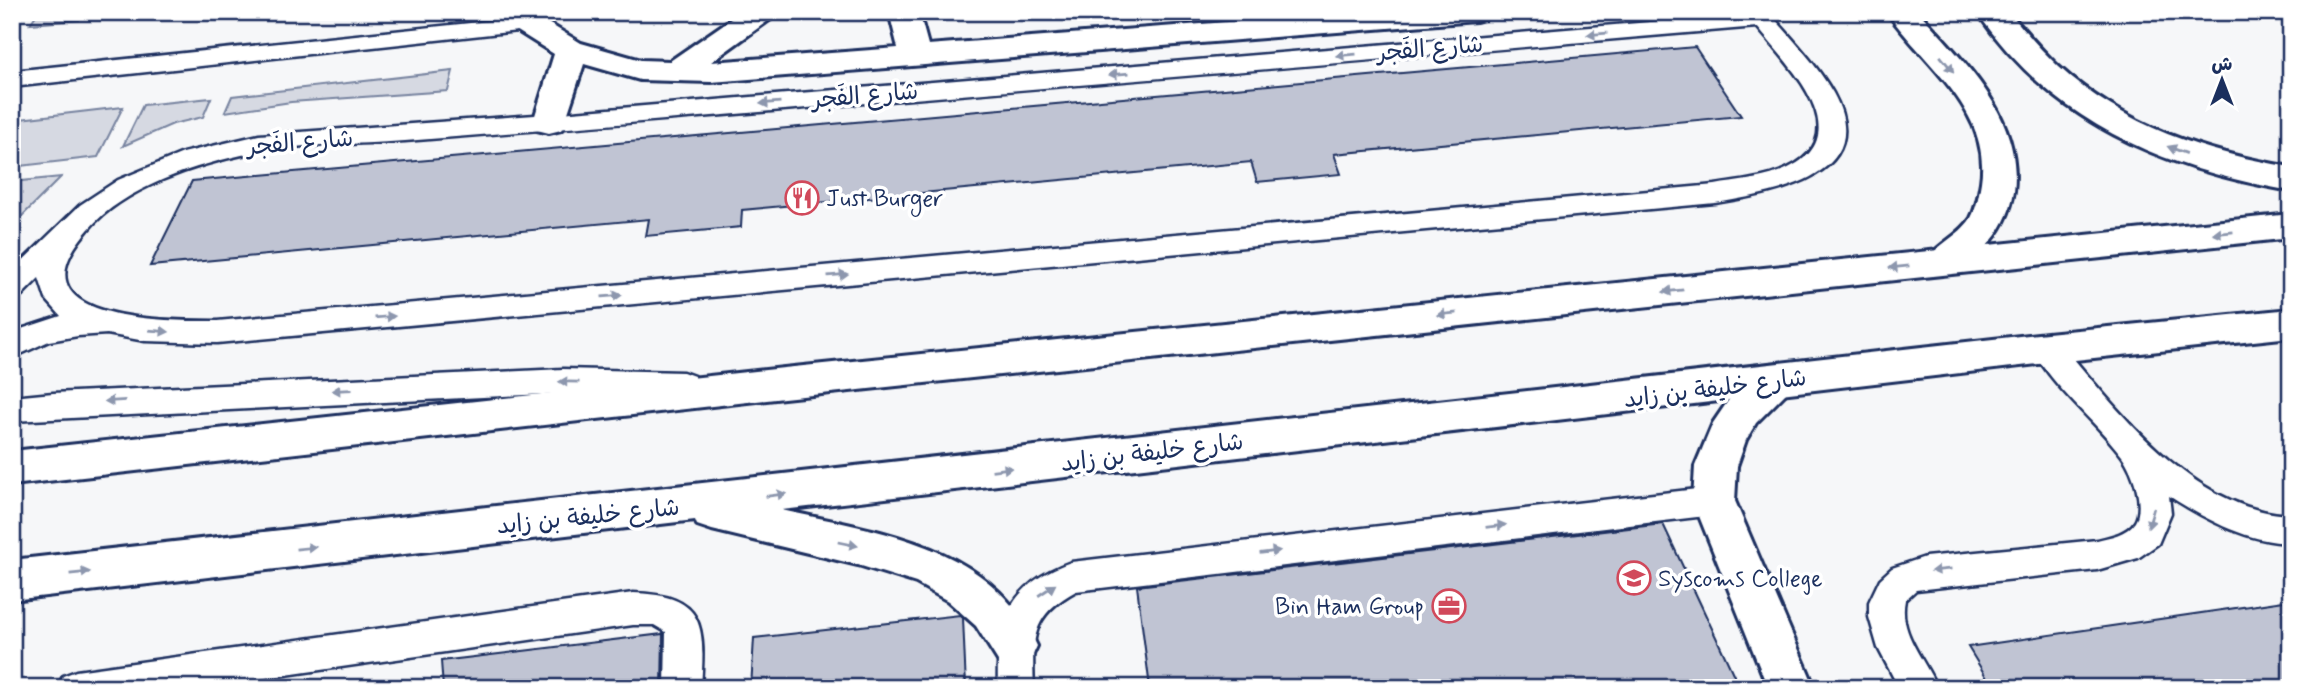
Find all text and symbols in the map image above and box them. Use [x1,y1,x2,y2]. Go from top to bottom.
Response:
street label: شارع الفَجر [1374,29,1485,70]
one-way arrow [1586,29,1608,40]
north arrow [2188,46,2258,116]
one-way arrow [1334,50,1356,61]
text: ش [2212,52,2233,77]
one-way arrow [1939,55,1955,73]
one-way arrow [1108,69,1130,80]
street label: شارع الفَجر [809,76,920,117]
one-way arrow [759,98,781,109]
street label: شارع الفَجر [244,123,355,164]
one-way arrow [2167,144,2188,155]
restaurant icon: Just Burger [783,179,821,217]
place label: Just Burger [826,184,943,217]
one-way arrow [2212,228,2234,239]
one-way arrow [1888,262,1910,273]
one-way arrow [828,269,850,280]
one-way arrow [1662,285,1684,296]
one-way arrow [601,290,623,301]
one-way arrow [1435,309,1457,320]
one-way arrow [375,311,397,322]
one-way arrow [148,326,170,337]
street label: شارع خليفة بن زايد [1622,363,1808,416]
one-way arrow [558,376,580,387]
one-way arrow [331,384,353,395]
one-way arrow [103,396,125,407]
street label: شارع خليفة بن زايد [1059,427,1245,480]
one-way arrow [991,464,1013,475]
one-way arrow [765,490,787,501]
street label: شارع خليفة بن زايد [495,492,681,543]
one-way arrow [2145,508,2156,530]
one-way arrow [1485,520,1507,531]
one-way arrow [837,538,859,549]
one-way arrow [295,542,317,553]
one-way arrow [1259,547,1281,558]
school or university icon: Syscoms College [1615,559,1653,597]
place label: Syscoms College [1658,564,1822,595]
one-way arrow [1930,565,1952,576]
one-way arrow [69,567,91,578]
one-way arrow [1038,583,1057,596]
office icon: Bin Ham Group [1430,587,1468,625]
place label: Bin Ham Group [1275,592,1424,623]

